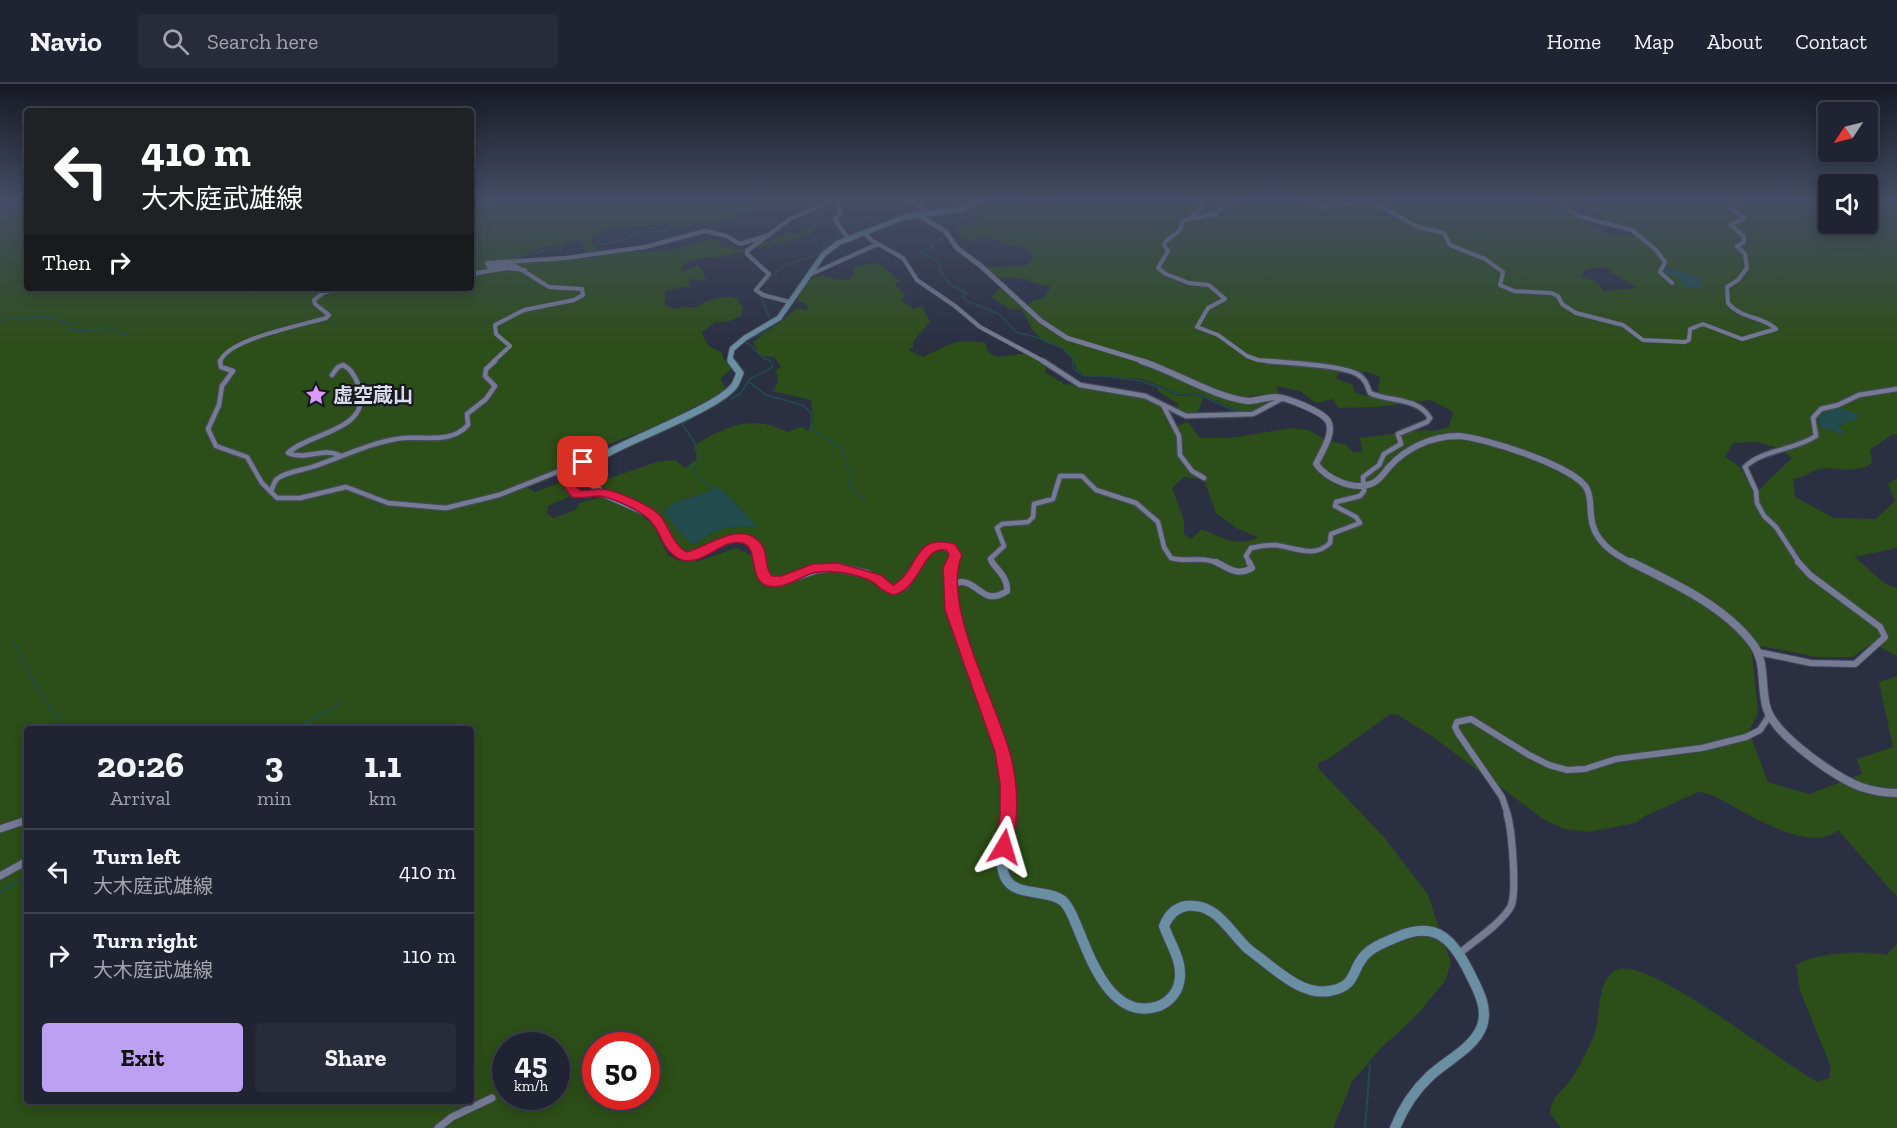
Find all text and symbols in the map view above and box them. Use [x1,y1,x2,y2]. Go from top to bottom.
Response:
search box [138,14,558,68]
text: Navio [30,25,102,58]
icon: search [159,25,192,58]
text: Search here [207,28,318,55]
text: Home [1547,29,1601,54]
text: Map [1634,29,1674,54]
text: About [1707,29,1762,54]
text: Contact [1795,29,1867,54]
north arrow [1818,102,1878,162]
map controls [1818,102,1878,234]
text: 410 m [141,126,251,177]
icon: left [42,132,120,210]
button: sound [1818,174,1878,234]
text: 大木庭武雄線 [141,183,303,215]
icon: right [103,246,136,279]
text: Then [42,249,91,276]
place icon: 虚空蔵山 [304,383,328,407]
place label: 虚空蔵山 [333,383,413,407]
pin [557,436,608,487]
icon: arrive [566,445,599,478]
text: 20:26 [97,743,184,786]
text: 3 [265,743,284,786]
text: 1.1 [364,743,401,786]
text: Arrival [110,786,171,810]
text: min [257,786,291,810]
text: km [369,786,397,810]
position arrow [972,815,1036,879]
text: Turn left [93,843,180,870]
icon: left [42,855,75,888]
text: 410 m [399,858,456,885]
text: 大木庭武雄線 [93,874,213,898]
text: Turn right [93,927,197,954]
icon: right [42,939,75,972]
text: 110 m [402,942,456,969]
text: 大木庭武雄線 [93,958,213,982]
button: Exit [42,1023,243,1092]
button: Share [255,1023,456,1092]
speed limit sign: 50 [582,1032,660,1110]
text: 45 [515,1046,547,1082]
text: km/h [514,1077,548,1095]

